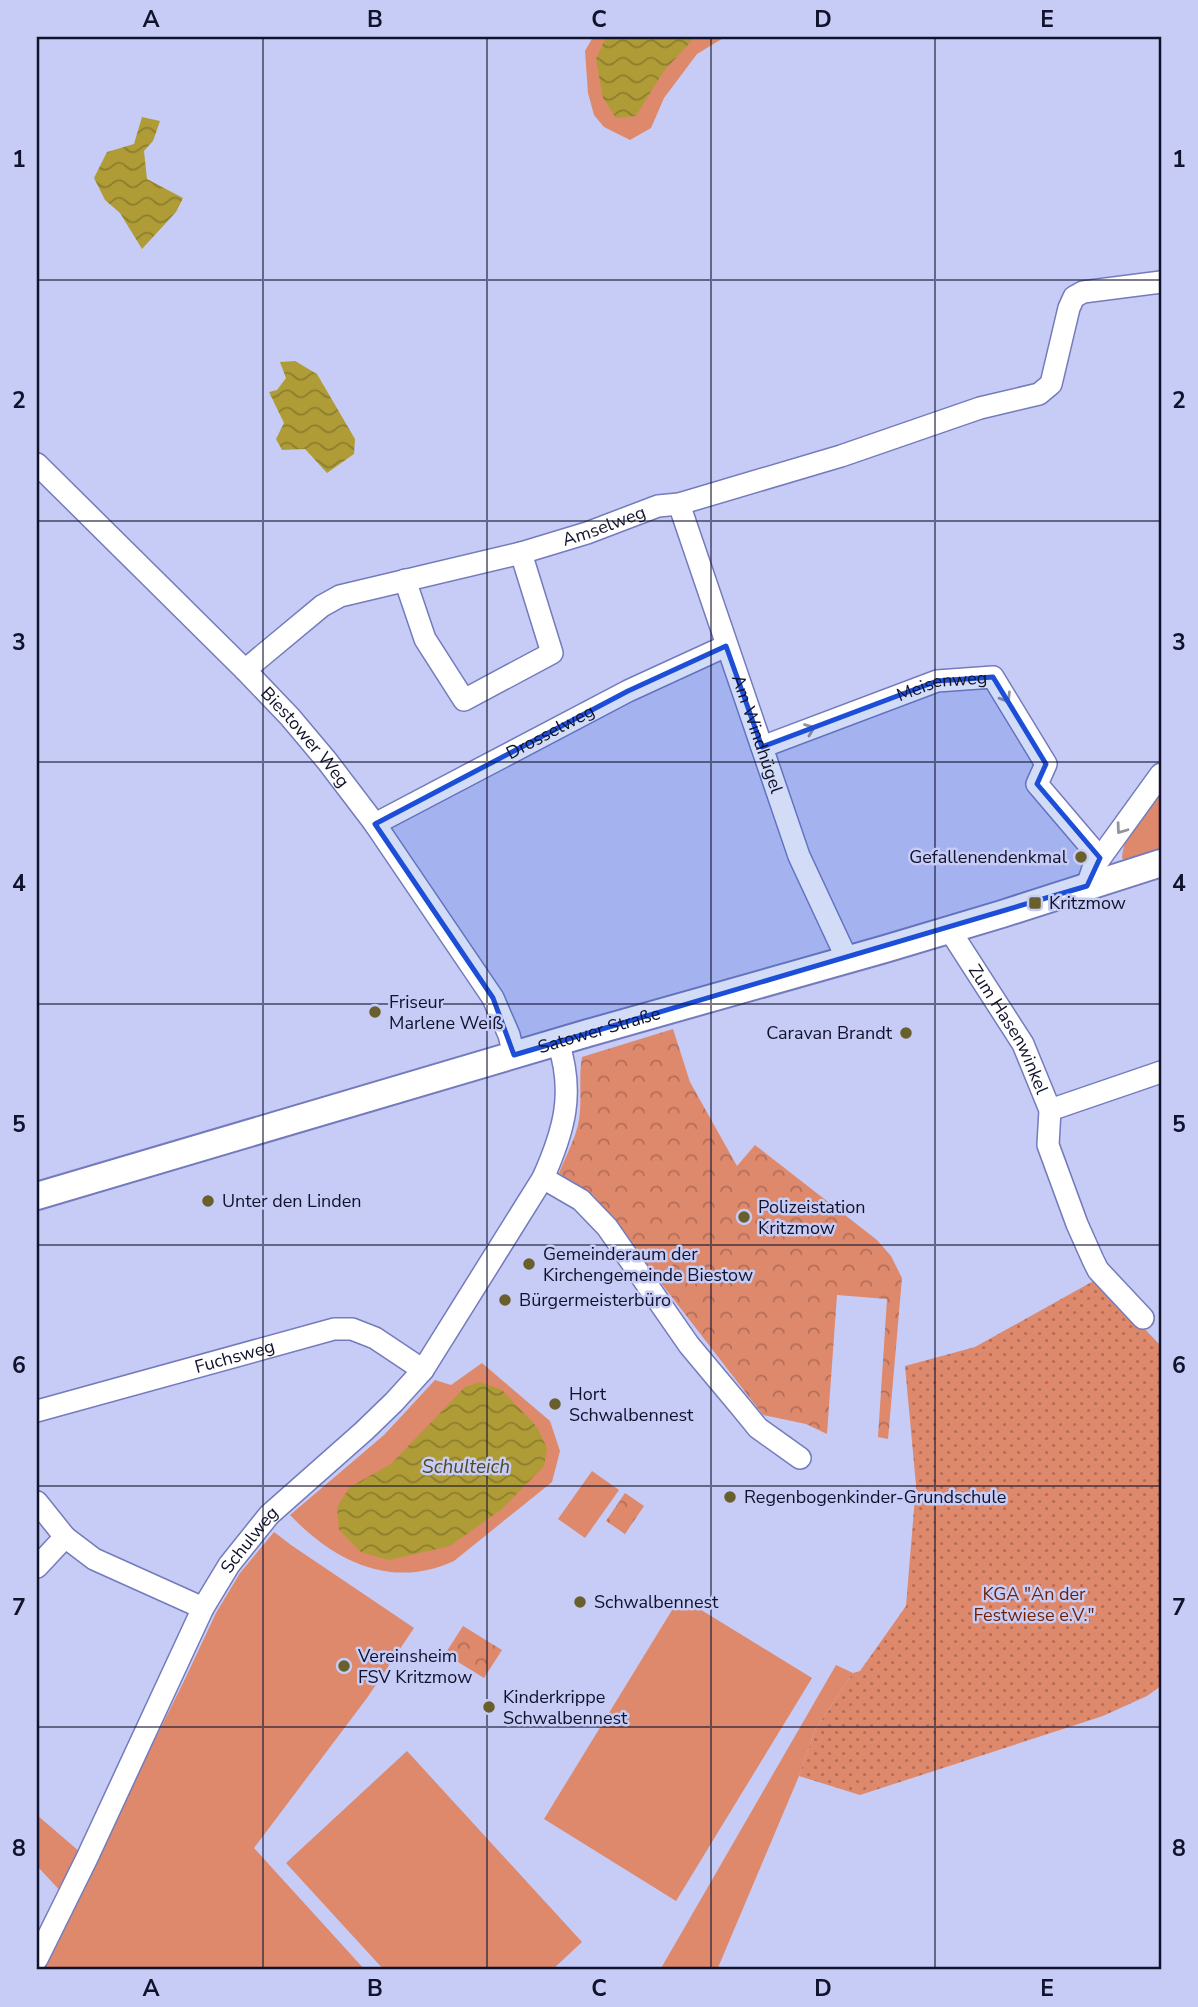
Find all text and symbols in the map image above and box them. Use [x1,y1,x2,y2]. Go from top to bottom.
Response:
text: A [142,4,160,35]
text: B [367,4,383,35]
text: C [591,4,607,35]
text: D [814,4,832,35]
text: E [1040,4,1054,35]
text: 1 [12,144,26,175]
text: 1 [1172,144,1186,175]
text: 2 [12,385,26,416]
text: 2 [1172,385,1186,416]
street label: Amselweg [559,500,649,552]
text: 3 [12,627,26,658]
text: 3 [1172,627,1186,658]
street label: Meisenweg [893,665,988,707]
street label: Am Windhügel [726,672,789,797]
street label: Biestower Weg [255,682,355,792]
one-way arrow [998,691,1011,704]
street label: Drosselweg [502,699,599,765]
one-way arrow [803,723,815,737]
one-way arrow [1117,821,1129,834]
place label: Gefallenendenkmal [909,845,1068,869]
marker: Gefallenendenkmal [1073,849,1089,865]
text: 4 [12,868,26,899]
text: 4 [1172,868,1186,899]
place label: Kritzmow [1049,891,1126,915]
marker: Kritzmow [1027,895,1043,911]
street label: Zum Hasenwinkel [963,960,1054,1098]
place label: Friseur Marlene Weiß [389,990,503,1035]
street label: Satower Straße [535,1001,663,1059]
marker: Friseur Marlene Weiß [367,1004,383,1020]
place label: Caravan Brandt [766,1021,893,1045]
marker: Caravan Brandt [898,1025,914,1041]
text: 5 [12,1109,26,1140]
text: 5 [1172,1109,1186,1140]
place label: Unter den Linden [222,1189,362,1213]
marker: Unter den Linden [200,1193,216,1209]
place label: Polizeistation Kritzmow [758,1195,866,1240]
marker: Polizeistation Kritzmow [736,1209,752,1225]
place label: Gemeinderaum der Kirchengemeinde Biestow [543,1242,753,1287]
marker: Gemeinderaum der Kirchengemeinde Biestow [521,1256,537,1272]
place label: Bürgermeisterbüro [519,1288,671,1312]
marker: Bürgermeisterbüro [497,1292,513,1308]
street label: Fuchsweg [192,1334,277,1379]
text: 6 [12,1350,26,1381]
text: 6 [1172,1350,1186,1381]
place label: Hort Schwalbennest [569,1382,694,1427]
marker: Hort Schwalbennest [547,1396,563,1412]
water label: Schulteich [422,1454,510,1480]
place label: Regenbogenkinder-Grundschule [744,1485,1006,1509]
marker: Regenbogenkinder-Grundschule [722,1489,738,1505]
street label: Schulweg [215,1500,283,1578]
park label: KGA "An der Festwiese e.V." [973,1582,1095,1627]
place label: Schwalbennest [594,1590,719,1614]
text: 7 [12,1592,26,1623]
text: 7 [1172,1592,1186,1623]
marker: Schwalbennest [572,1594,588,1610]
place label: Vereinsheim FSV Kritzmow [357,1644,472,1689]
marker: Vereinsheim FSV Kritzmow [336,1658,352,1674]
place label: Kinderkrippe Schwalbennest [503,1685,628,1730]
marker: Kinderkrippe Schwalbennest [481,1699,497,1715]
text: 8 [12,1833,26,1864]
text: 8 [1172,1833,1186,1864]
text: A [142,1973,160,2004]
text: B [367,1973,383,2004]
text: C [591,1973,607,2004]
text: D [814,1973,832,2004]
text: E [1040,1973,1054,2004]

